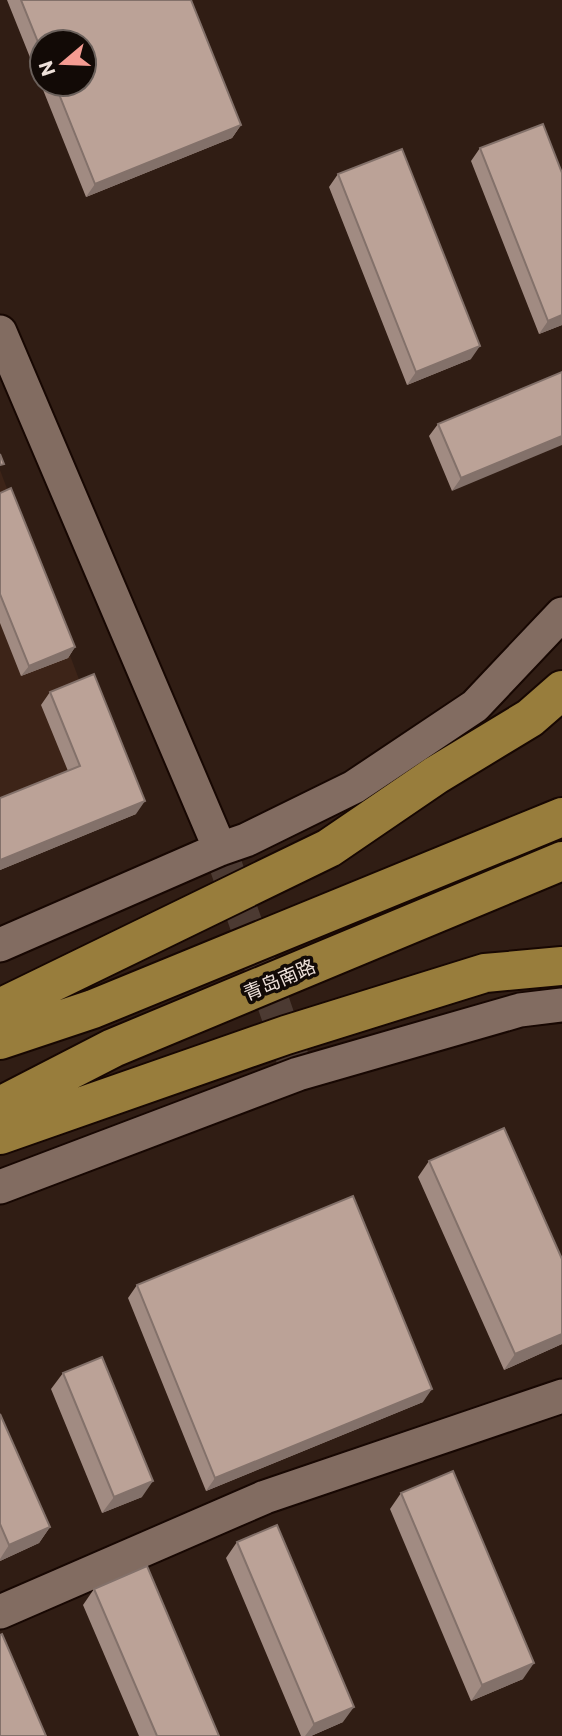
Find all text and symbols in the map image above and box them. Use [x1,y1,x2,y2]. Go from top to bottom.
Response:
north arrow [28,28,98,98]
text: N [33,58,60,79]
street label: 青岛南路 [240,954,318,1004]

